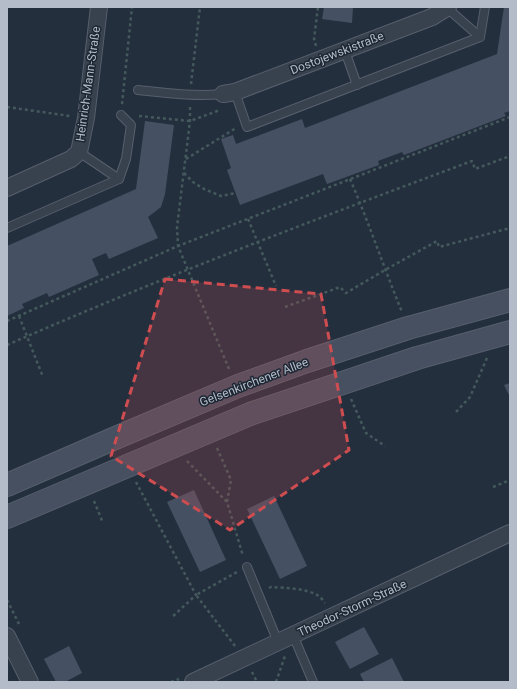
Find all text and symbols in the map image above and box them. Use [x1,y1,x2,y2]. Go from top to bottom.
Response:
street label: Heinrich-Mann-Straße [73,26,103,142]
street label: Dostojewskistraße [288,29,386,77]
street label: Gelsenkirchener Allee [198,355,310,409]
street label: Theodor-Storm-Straße [295,577,409,639]

